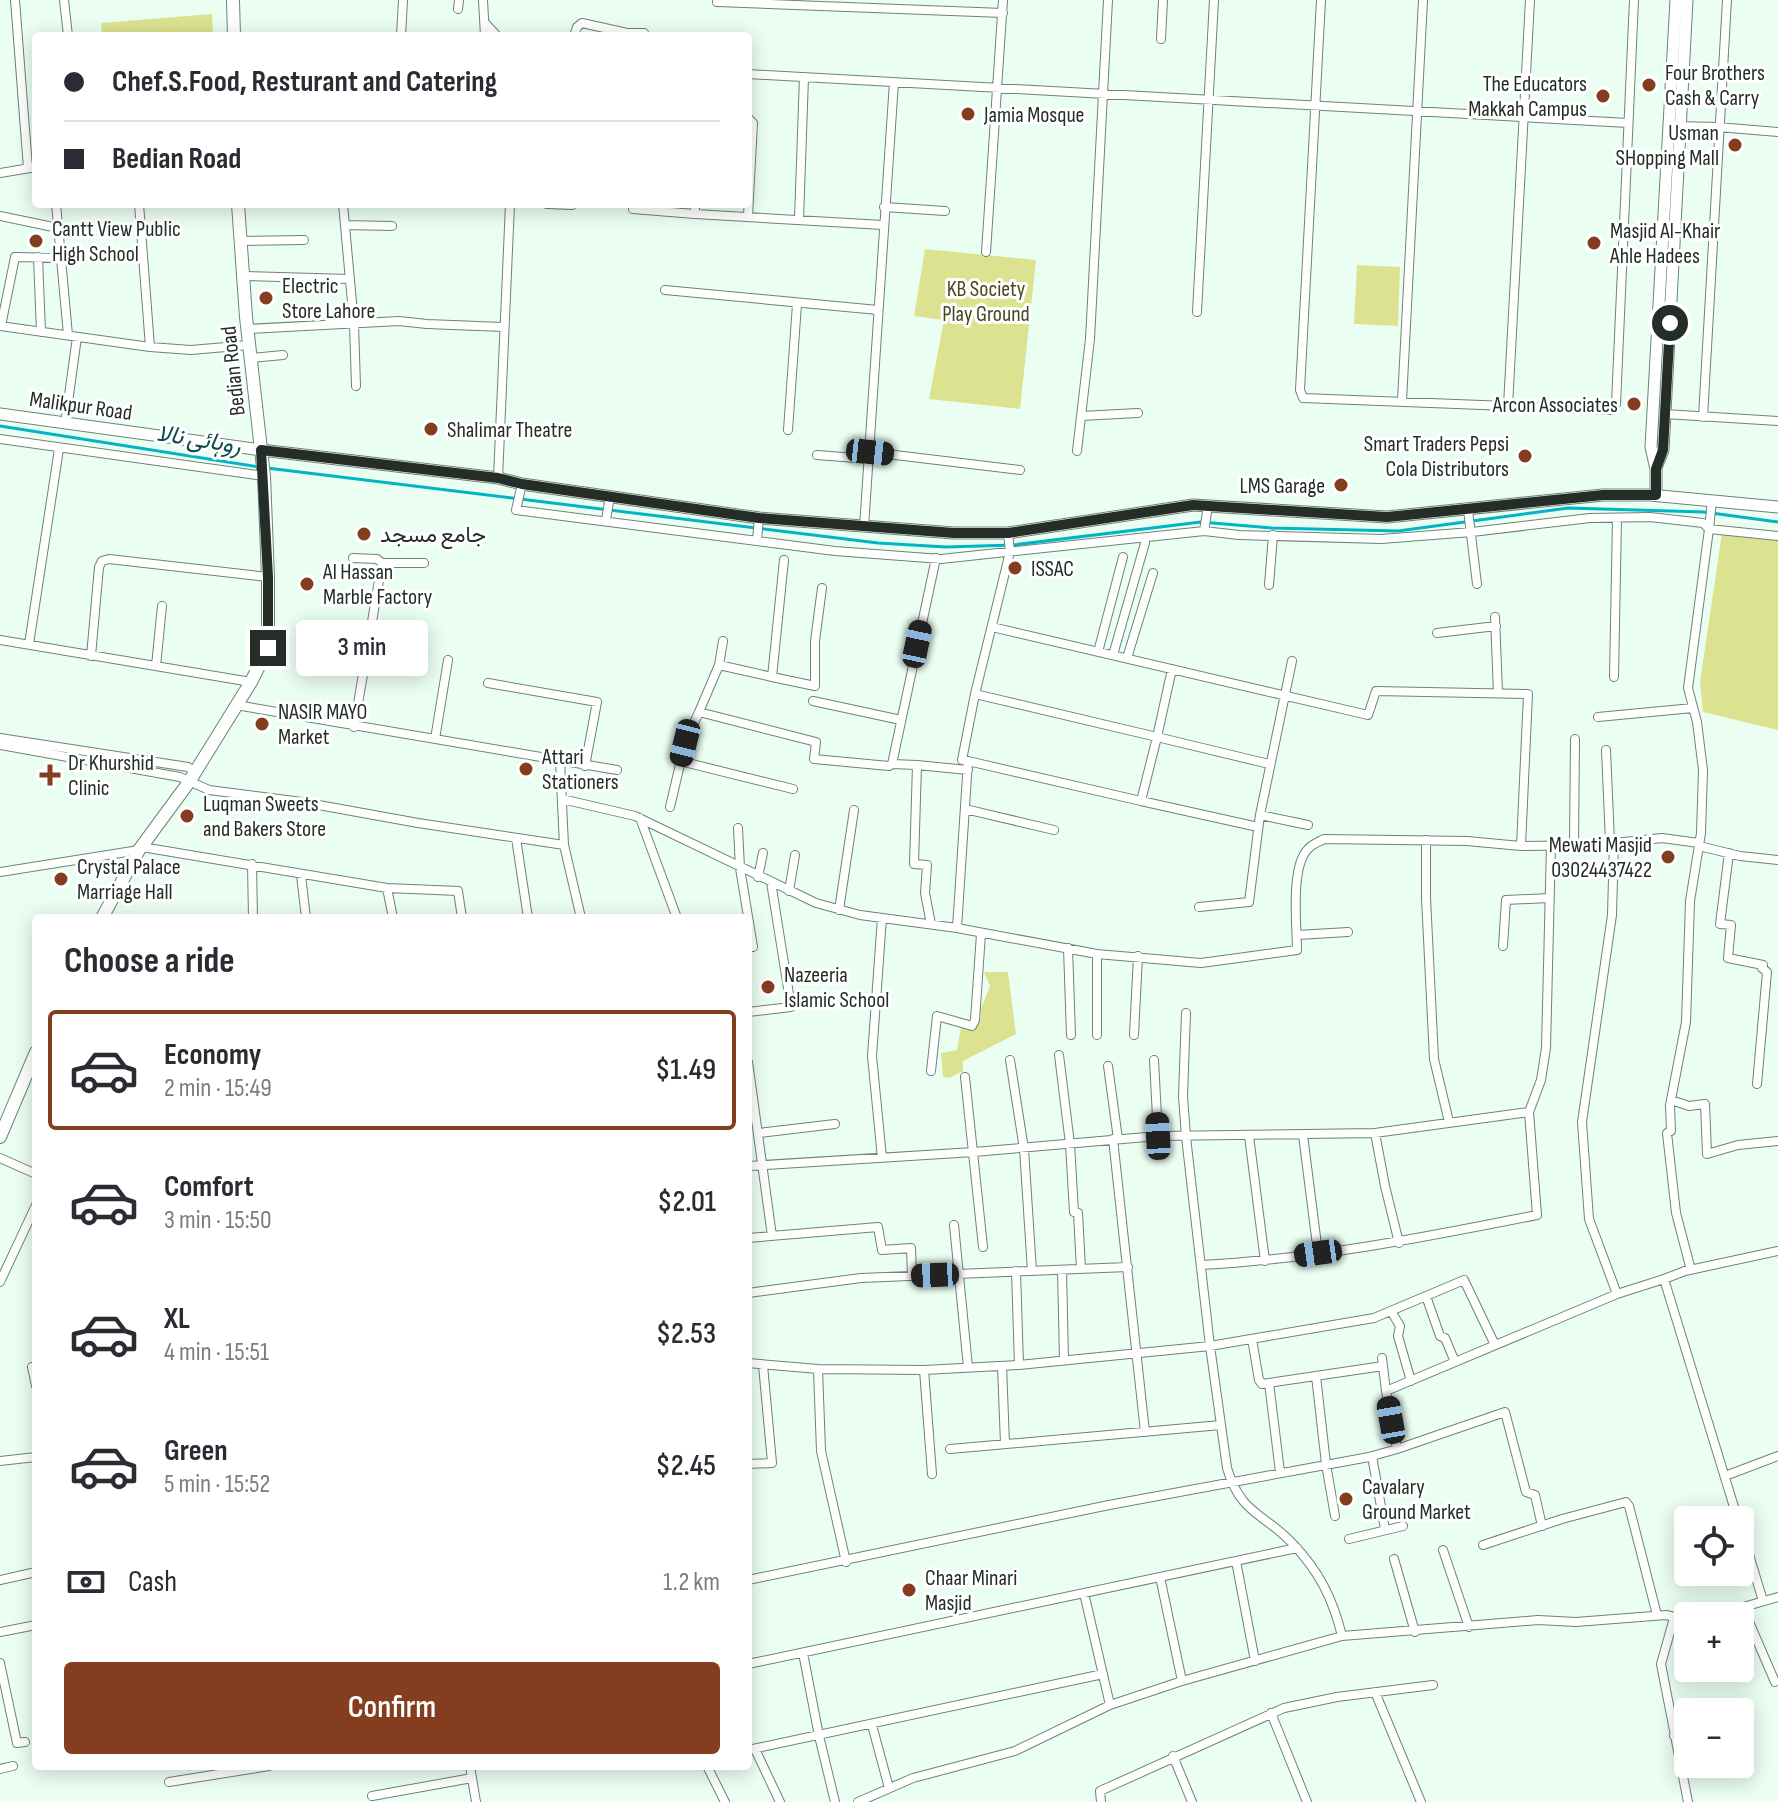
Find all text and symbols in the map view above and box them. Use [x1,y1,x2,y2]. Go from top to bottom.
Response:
place label: Four Brothers Cash & Carry [1665,60,1765,112]
text: Chef.S.Food, Resturant and Catering [112,64,497,100]
place label: The Educators Makkah Campus [1468,71,1587,123]
marker: Four Brothers Cash & Carry [1640,76,1658,94]
marker: The Educators Makkah Campus [1594,87,1612,105]
place label: Jamia Mosque [983,102,1084,129]
marker: Jamia Mosque [959,105,977,123]
place label: Usman SHopping Mall [1616,120,1719,172]
marker: Usman SHopping Mall [1726,136,1744,154]
text: Bedian Road [112,141,241,177]
place label: Cantt View Public High School [52,216,181,268]
place label: Masjid Al-Khair Ahle Hadees [1609,218,1720,270]
marker: Cantt View Public High School [27,232,45,250]
marker: Masjid Al-Khair Ahle Hadees [1585,234,1603,252]
place label: Electric Store Lahore [282,273,375,325]
park label: KB Society Play Ground [942,276,1030,328]
marker: Electric Store Lahore [257,289,275,307]
route start [1652,305,1688,341]
street label: Bedian Road [215,325,252,417]
street label: Malikpur Road [28,386,134,427]
place label: Arcon Associates [1492,392,1618,419]
marker: Arcon Associates [1625,395,1643,413]
place label: Shalimar Theatre [447,417,572,444]
water label: روہائی نالا [154,419,243,461]
marker: Shalimar Theatre [422,420,440,438]
place label: Smart Traders Pepsi Cola Distributors [1364,431,1509,483]
car [845,438,895,466]
marker: Smart Traders Pepsi Cola Distributors [1516,447,1534,465]
place label: LMS Garage [1240,473,1325,500]
marker: LMS Garage [1332,476,1350,494]
place label: جامع مسجد [380,522,486,549]
marker: جامع مسجد [355,525,373,543]
place label: ISSAC [1031,556,1074,583]
place label: Al Hassan Marble Factory [322,559,433,611]
marker: ISSAC [1006,559,1024,577]
marker: Al Hassan Marble Factory [298,575,316,593]
car [900,618,934,670]
callout: 3 min [296,620,428,676]
route end [250,630,286,666]
text: 3 min [338,632,386,663]
place label: NASIR MAYO Market [278,699,367,751]
marker: NASIR MAYO Market [253,715,271,733]
car [668,717,702,769]
place label: Attari Stationers [541,744,619,796]
place label: Dr Khurshid Clinic [68,750,154,802]
marker: Attari Stationers [517,760,535,778]
marker: Dr Khurshid Clinic [39,764,61,786]
place label: Luqman Sweets and Bakers Store [203,791,326,843]
marker: Luqman Sweets and Bakers Store [178,807,196,825]
place label: Mewati Masjid 03024437422 [1549,832,1652,884]
marker: Mewati Masjid 03024437422 [1659,848,1677,866]
place label: Crystal Palace Marriage Hall [77,854,181,906]
marker: Crystal Palace Marriage Hall [52,870,70,888]
text: Choose a ride [64,940,235,983]
place label: Nazeeria Islamic School [784,962,889,1014]
marker: Nazeeria Islamic School [759,978,777,996]
icon: car [68,1034,140,1106]
text: Economy [164,1037,261,1073]
text: $1.49 [655,1052,716,1088]
text: 2 min · 15:49 [164,1073,272,1104]
car [1145,1111,1171,1161]
icon: car [68,1166,140,1238]
text: Comfort [164,1169,254,1205]
text: $2.01 [657,1184,716,1220]
text: 3 min · 15:50 [164,1205,272,1236]
car [1293,1238,1343,1268]
car [911,1262,959,1288]
icon: car [68,1298,140,1370]
text: XL [164,1301,190,1337]
text: $2.53 [656,1316,716,1352]
text: 4 min · 15:51 [164,1337,269,1368]
car [1375,1394,1407,1446]
icon: car [68,1430,140,1502]
text: Green [164,1433,228,1469]
text: $2.45 [655,1448,716,1484]
text: 5 min · 15:52 [164,1469,270,1500]
place label: Cavalary Ground Market [1362,1474,1471,1526]
marker: Cavalary Ground Market [1337,1490,1355,1508]
map controls [1674,1506,1754,1778]
button: locate [1674,1506,1754,1586]
icon: cash [64,1560,108,1604]
text: Cash [128,1564,177,1600]
place label: Chaar Minari Masjid [925,1565,1017,1617]
text: 1.2 km [663,1567,720,1598]
marker: Chaar Minari Masjid [900,1581,918,1599]
button: + [1674,1602,1754,1682]
button: Confirm [64,1662,720,1754]
button: − [1674,1698,1754,1778]

